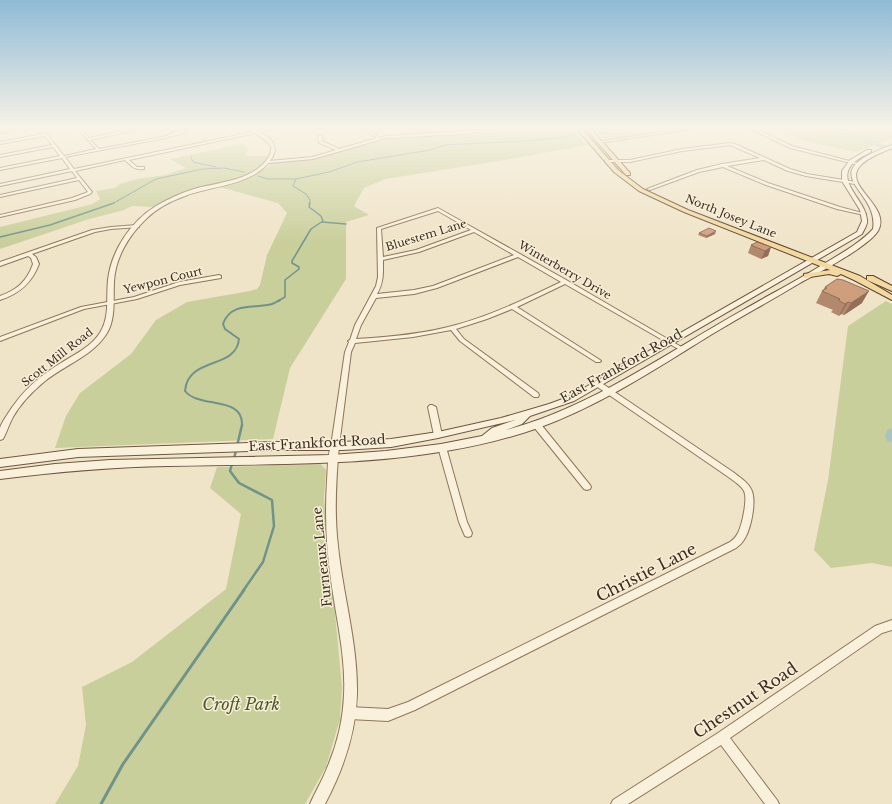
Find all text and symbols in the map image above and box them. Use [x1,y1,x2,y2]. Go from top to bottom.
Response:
street label: North Josey Lane [683,191,779,241]
street label: Bluestem Lane [384,216,468,254]
street label: Winterberry Drive [515,237,614,302]
street label: Yewpon Court [121,263,205,297]
street label: Scott Mill Road [18,324,96,389]
street label: East Frankford Road [557,325,685,407]
street label: East Frankford Road [248,431,386,455]
street label: Furneaux Lane [308,506,336,608]
street label: Christie Lane [592,538,700,606]
street label: Chestnut Road [689,658,801,742]
park label: Croft Park [202,694,280,714]

